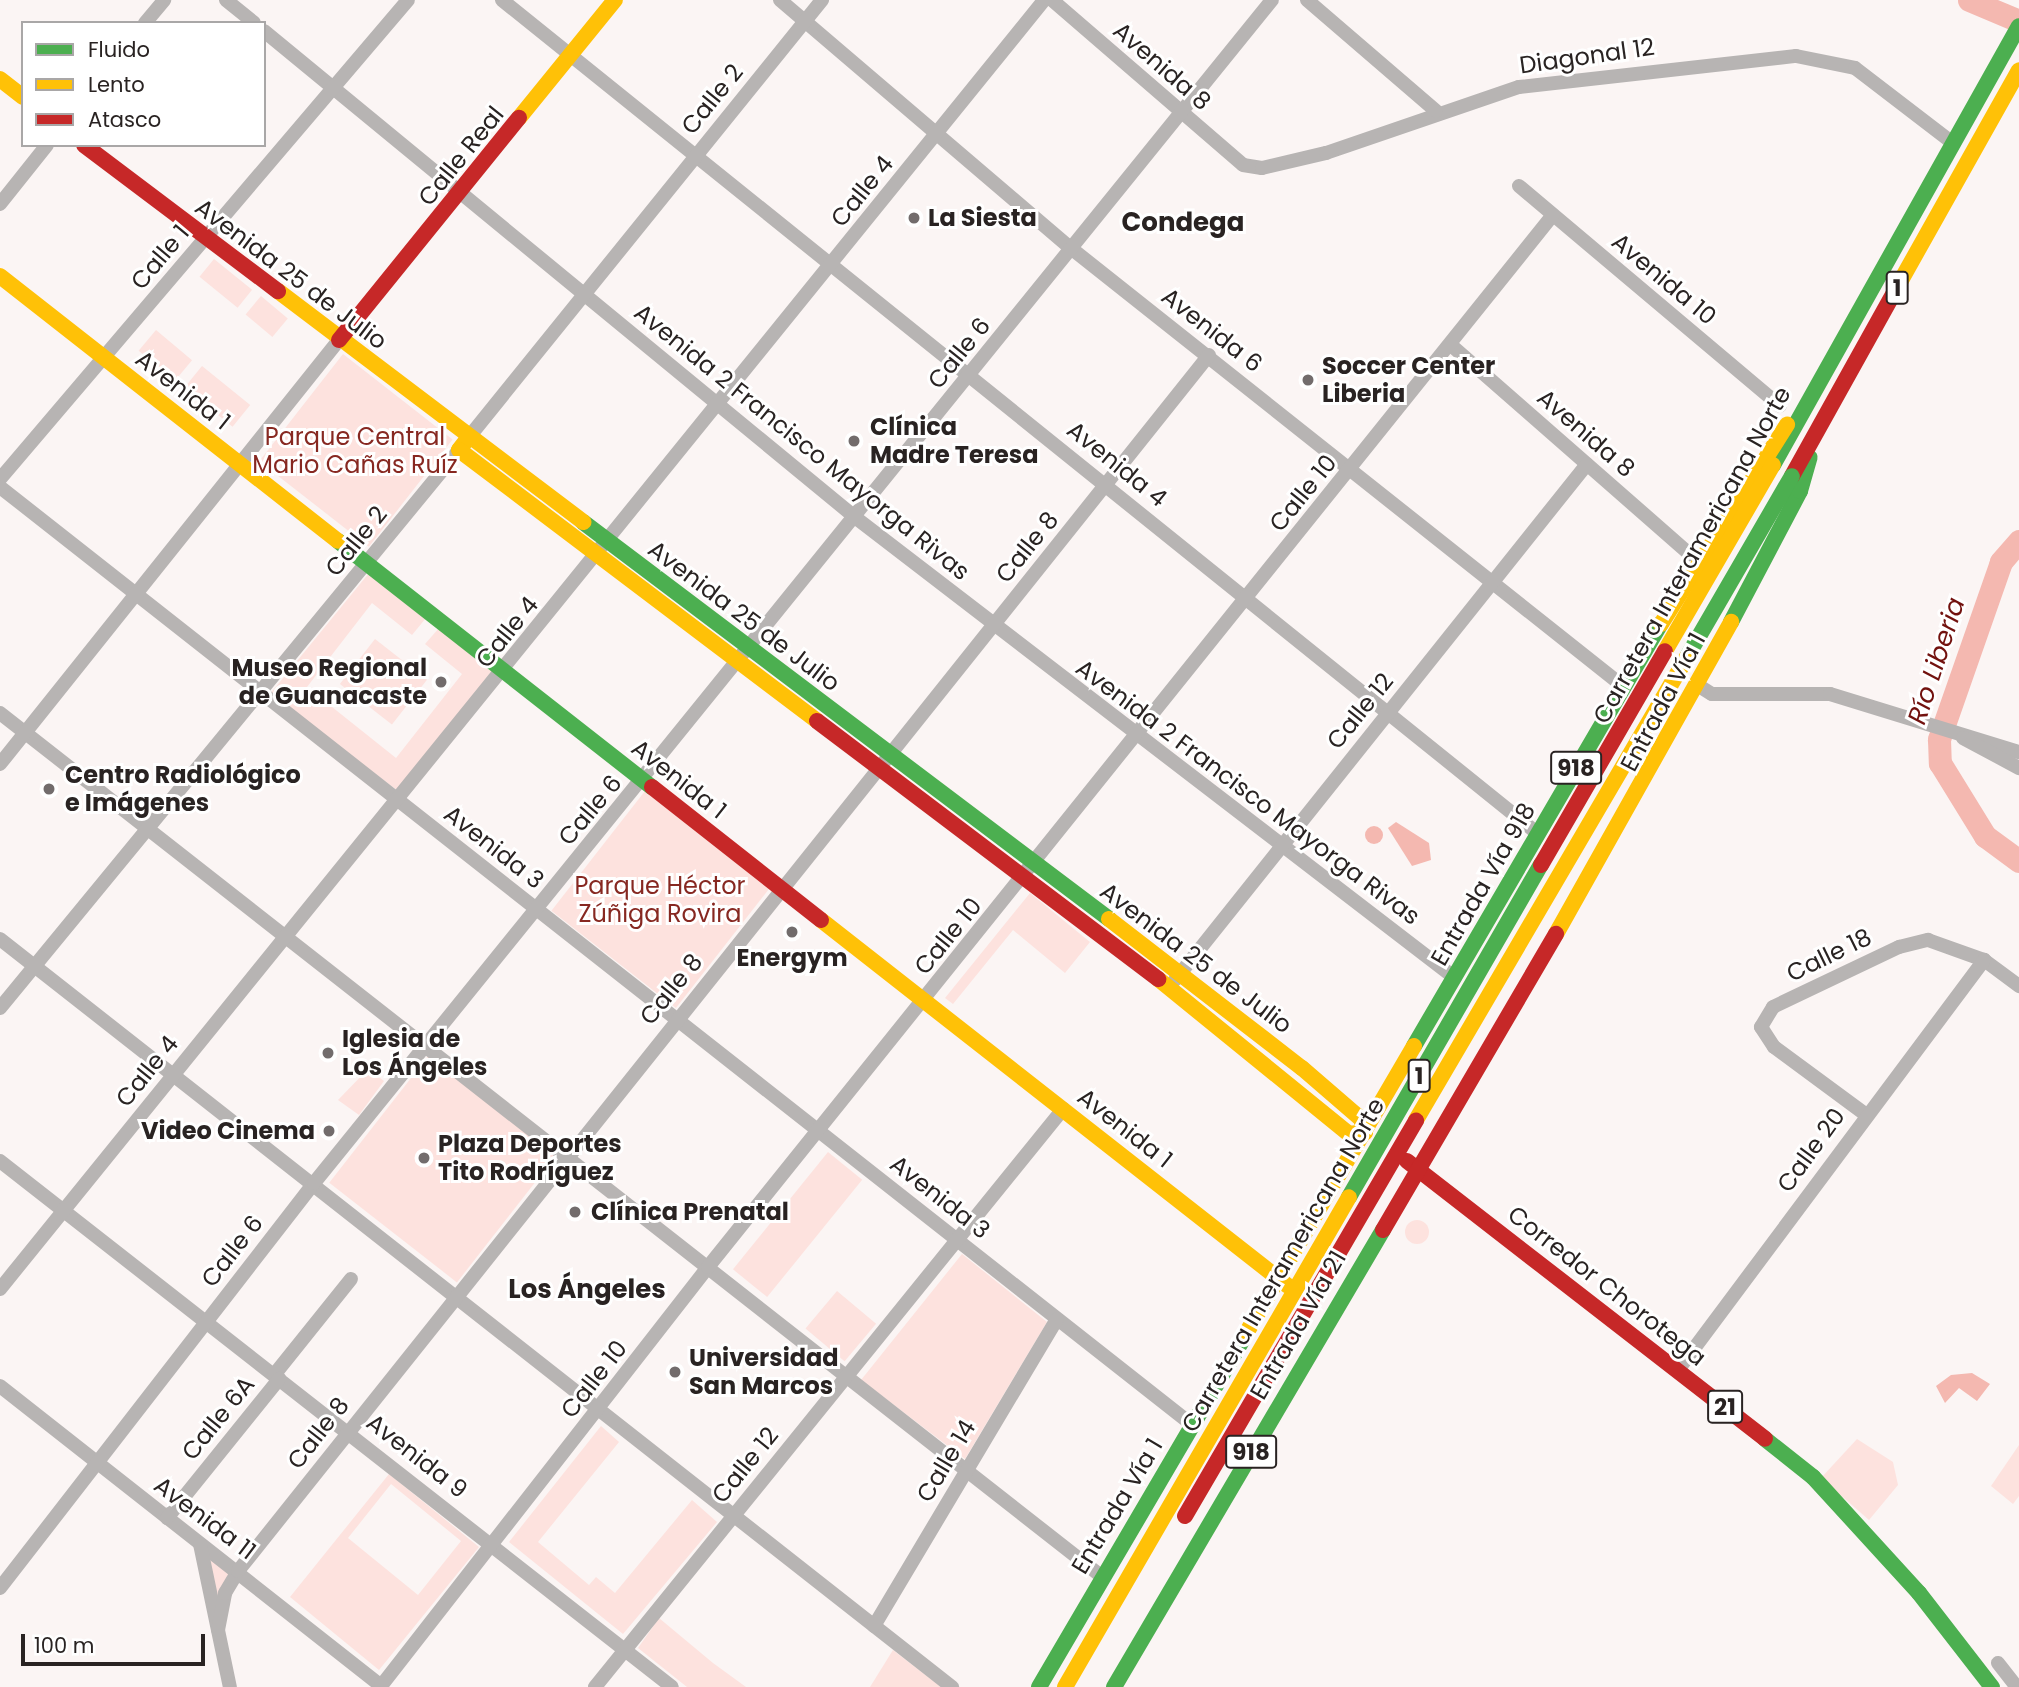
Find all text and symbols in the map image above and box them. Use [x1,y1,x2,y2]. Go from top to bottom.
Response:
street label: Avenida 8 [1107,16,1217,116]
legend [21,21,266,147]
street label: Diagonal 12 [1518,32,1656,80]
text: Fluido [88,35,150,64]
street label: Calle 2 [675,58,749,140]
text: Lento [88,70,145,99]
street label: Calle Real [412,101,510,211]
text: Atasco [88,105,161,134]
street label: Calle 4 [825,150,899,232]
street label: Avenida 25 de Julio [189,192,393,356]
place label: La Siesta [928,204,1037,232]
district label: Condega [1122,207,1244,239]
marker: La Siesta [906,210,922,226]
street label: Calle 1 [125,219,195,295]
street label: Avenida 10 [1606,227,1722,331]
road number: 1 [1885,268,1909,308]
street label: Avenida 6 [1156,282,1268,378]
street label: Avenida 2 Francisco Mayorga Rivas [629,298,975,586]
street label: Calle 6 [922,312,996,394]
street label: Avenida 1 [130,344,236,436]
place label: Soccer Center Liberia [1322,352,1495,408]
marker: Soccer Center Liberia [1300,372,1316,388]
street label: Carretera Interamericana Norte [1587,381,1797,729]
street label: Avenida 8 [1531,383,1641,483]
place label: Clínica Madre Teresa [870,413,1038,469]
street label: Avenida 4 [1061,415,1173,513]
park label: Parque Central Mario Cañas Ruíz [252,423,458,479]
marker: Clínica Madre Teresa [844,431,864,451]
street label: Calle 10 [1263,449,1343,537]
street label: Calle 2 [319,500,393,582]
street label: Calle 8 [990,506,1064,588]
street label: Avenida 25 de Julio [642,534,846,698]
street label: Calle 4 [470,591,544,673]
water label: Río Liberia [1902,594,1972,728]
street label: Entrada Vía 1 [1614,628,1712,776]
street label: Avenida 2 Francisco Mayorga Rivas [1070,653,1426,931]
place label: Museo Regional de Guanacaste [232,654,427,710]
street label: Calle 12 [1321,667,1399,755]
marker: Museo Regional de Guanacaste [433,674,449,690]
street label: Avenida 1 [626,733,732,825]
road number: 918 [1550,748,1602,788]
place label: Centro Radiológico e Imágenes [65,761,301,817]
street label: Calle 6 [552,769,628,851]
marker: Centro Radiológico e Imágenes [39,779,59,799]
street label: Entrada Vía 918 [1425,797,1541,971]
street label: Avenida 3 [438,799,550,895]
park label: Parque Héctor Zúñiga Rovira [574,872,746,928]
street label: Avenida 25 de Julio [1094,876,1298,1040]
street label: Calle 10 [908,892,988,980]
street label: Calle 18 [1782,922,1876,988]
marker: Energym [784,924,800,940]
place label: Energym [736,944,848,972]
street label: Calle 8 [634,948,708,1030]
place label: Iglesia de Los Ángeles [342,1025,487,1081]
street label: Calle 4 [110,1030,184,1112]
marker: Iglesia de Los Ángeles [320,1045,336,1061]
road number: 1 [1407,1056,1431,1096]
street label: Avenida 1 [1072,1082,1178,1174]
street label: Carretera Interamericana Norte [1175,1093,1391,1437]
street label: Calle 20 [1771,1102,1851,1198]
place label: Video Cinema [141,1117,315,1145]
marker: Video Cinema [321,1123,337,1139]
place label: Plaza Deportes Tito Rodríguez [438,1130,622,1186]
street label: Avenida 3 [884,1149,996,1245]
marker: Plaza Deportes Tito Rodríguez [416,1150,432,1166]
place label: Clínica Prenatal [591,1198,789,1226]
street label: Corredor Chorotega [1502,1200,1712,1372]
marker: Clínica Prenatal [565,1202,585,1222]
street label: Calle 6 [195,1209,269,1293]
street label: Entrada Vía 21 [1244,1246,1352,1404]
district label: Los Ángeles [508,1274,666,1306]
street label: Calle 10 [555,1334,633,1424]
place label: Universidad San Marcos [689,1344,839,1400]
marker: Universidad San Marcos [667,1364,683,1380]
street label: Calle 6A [176,1370,260,1466]
road number: 21 [1706,1388,1744,1426]
street label: Calle 8 [281,1391,355,1475]
street label: Avenida 9 [361,1408,473,1504]
street label: Calle 14 [910,1415,982,1507]
street label: Calle 12 [706,1421,784,1509]
road number: 918 [1225,1432,1277,1471]
street label: Entrada Vía 1 [1065,1433,1169,1579]
street label: Avenida 11 [148,1470,262,1566]
scale bar [24,1620,208,1664]
text: 100 m [34,1631,94,1660]

